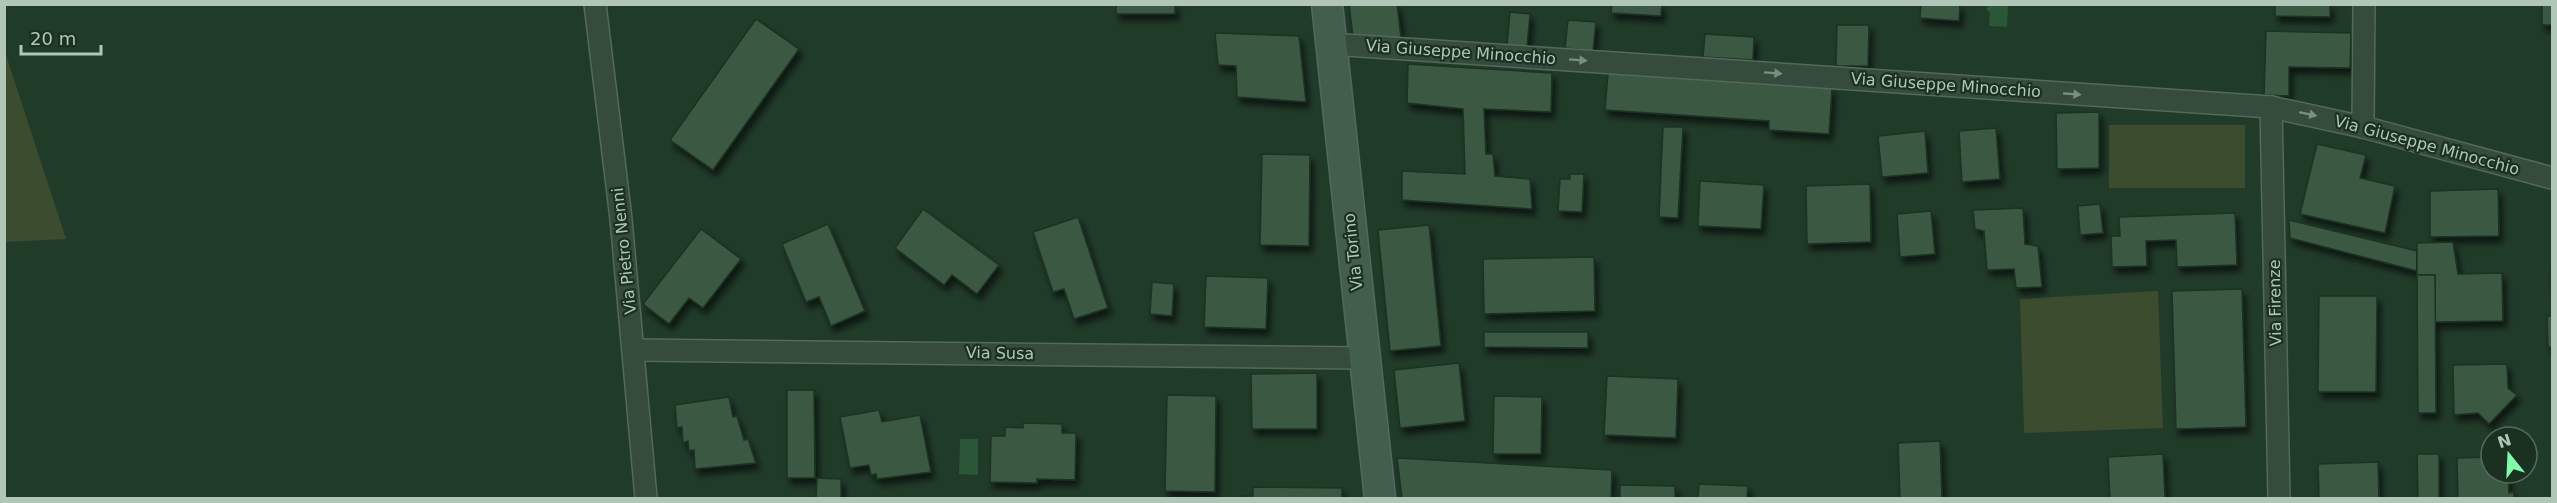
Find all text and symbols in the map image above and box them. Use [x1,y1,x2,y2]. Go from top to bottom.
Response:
scale bar [21,18,100,56]
text: 20 m [30,28,76,49]
street label: Via Giuseppe Minocchio [1365,36,1557,68]
one-way arrow [1569,55,1588,65]
one-way arrow [1763,69,1782,78]
street label: Via Giuseppe Minocchio [1850,69,2042,101]
one-way arrow [2063,89,2082,98]
one-way arrow [2299,110,2317,120]
street label: Via Giuseppe Minocchio [2333,111,2521,179]
street label: Via Pietro Nenni [608,187,640,315]
street label: Via Torino [1339,212,1367,292]
street label: Via Firenze [2265,259,2285,347]
street label: Via Susa [966,343,1034,363]
north arrow [2479,425,2539,485]
text: N [2495,430,2514,452]

